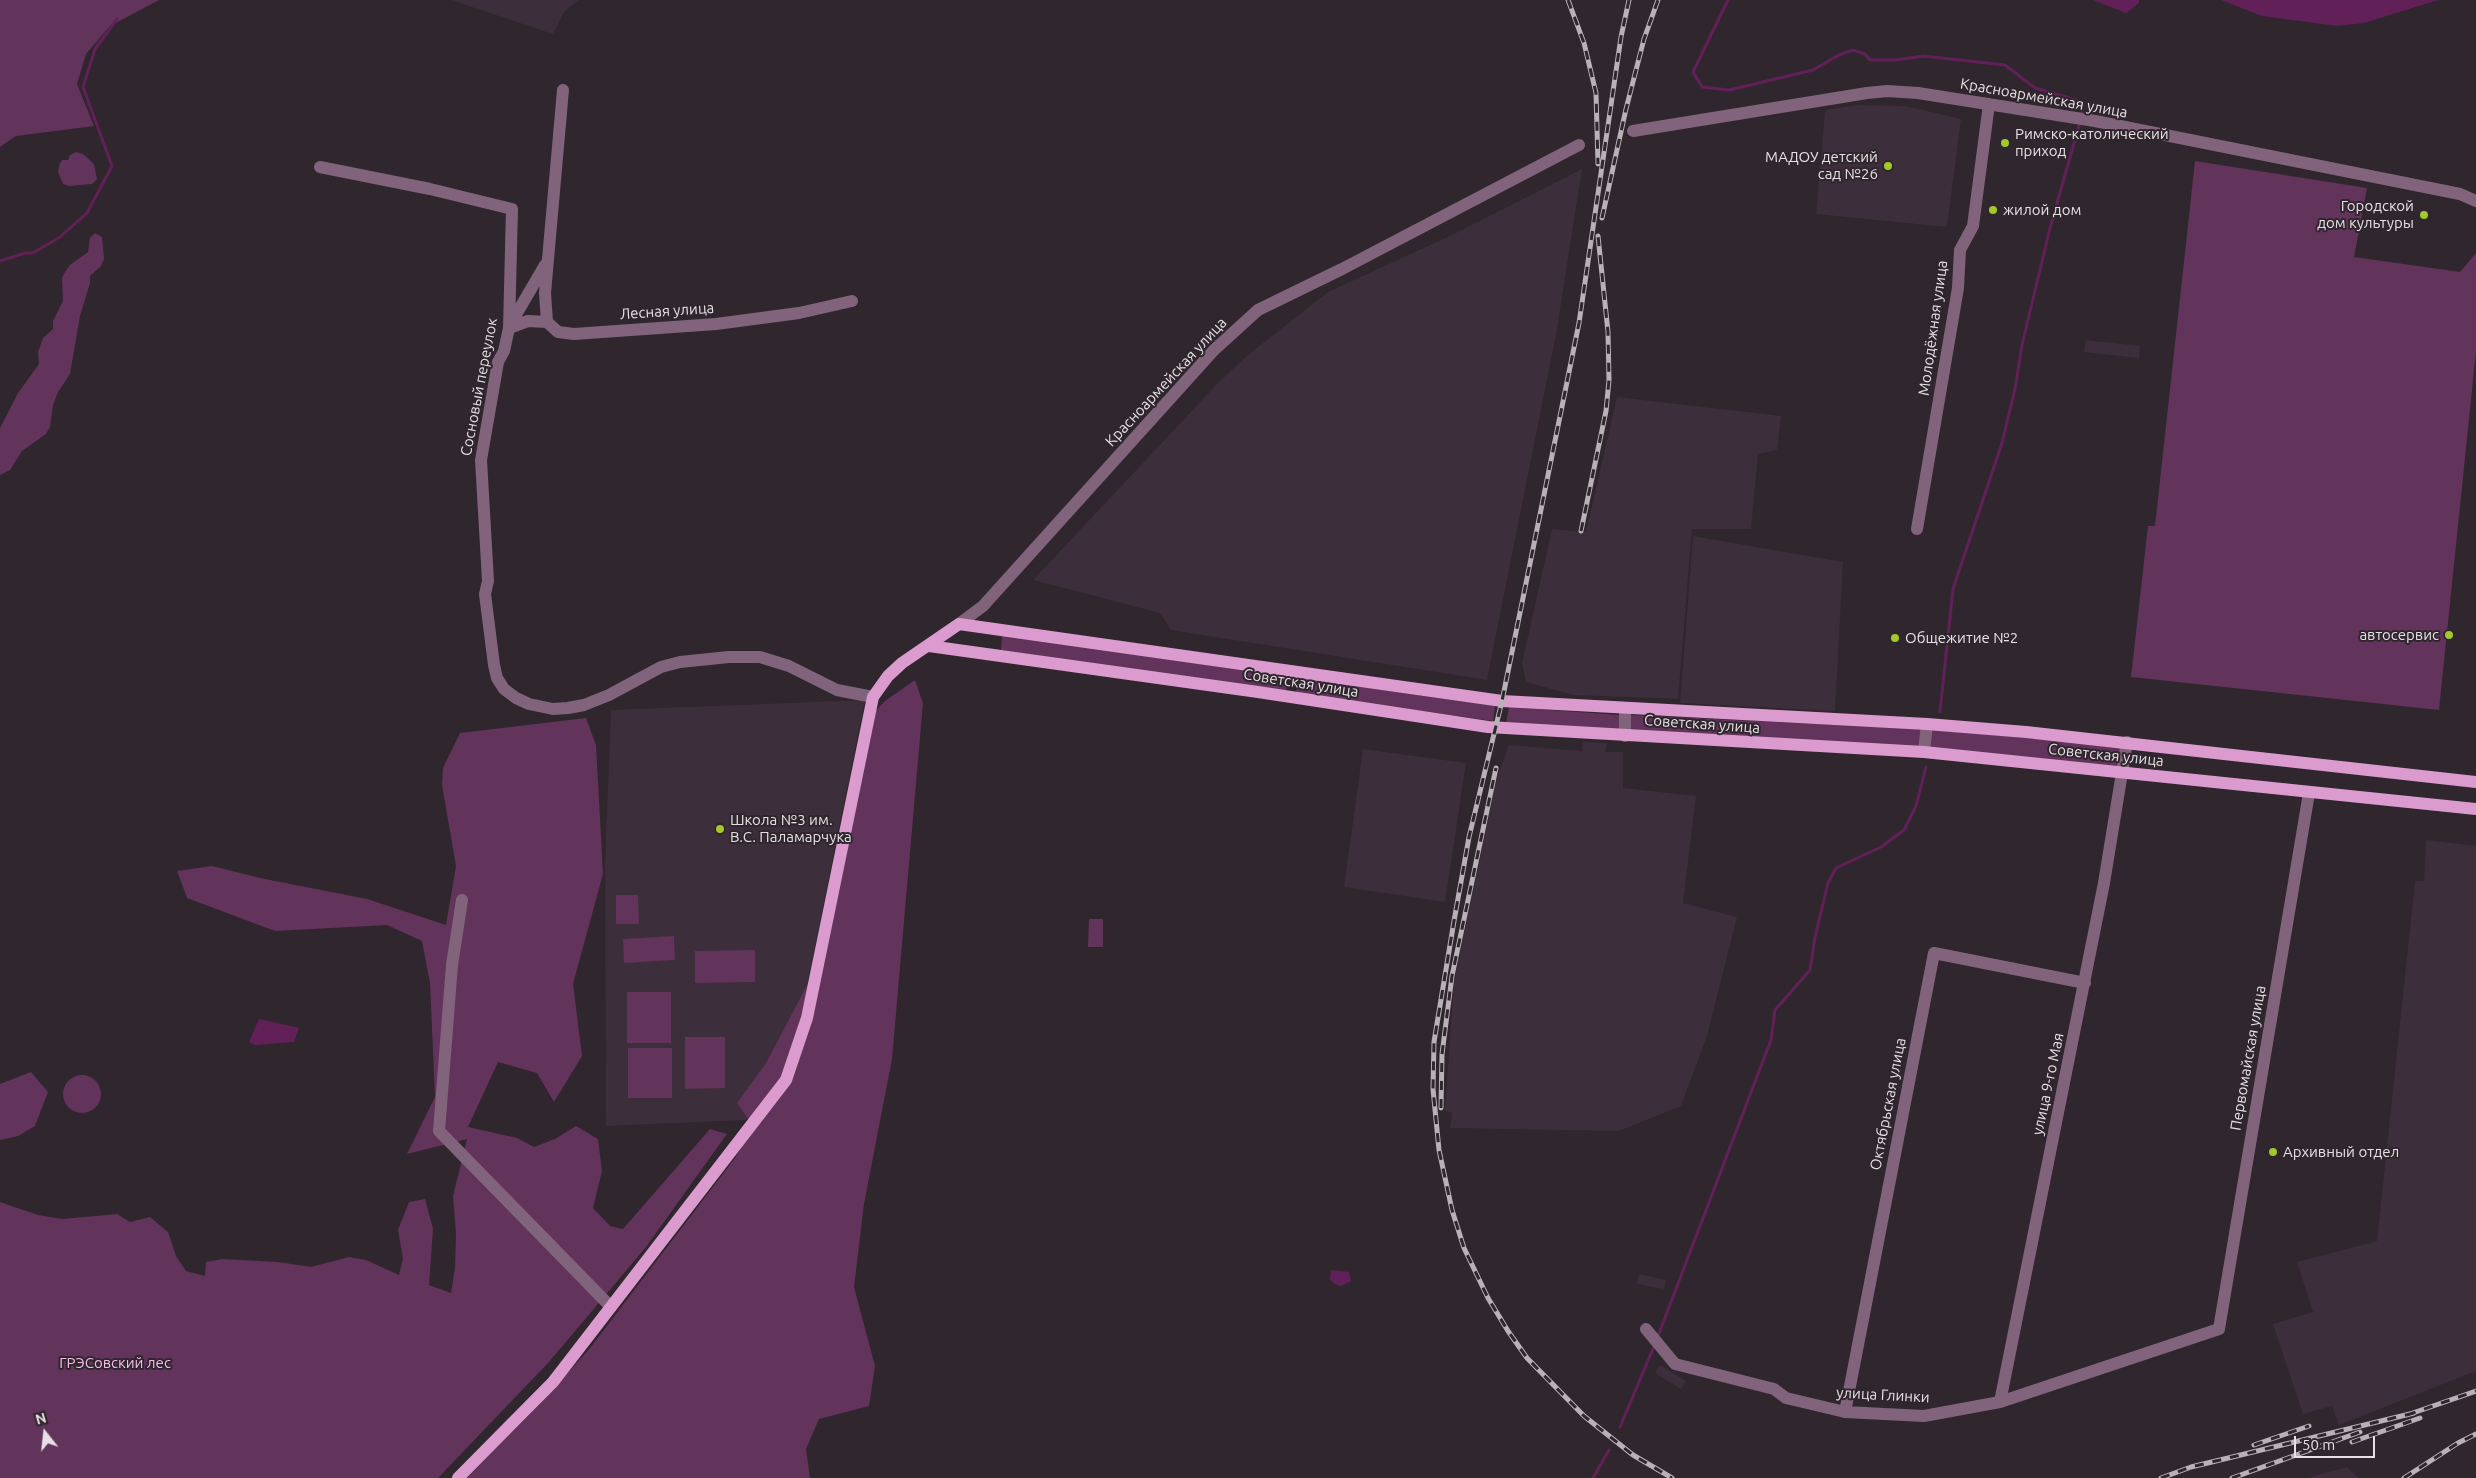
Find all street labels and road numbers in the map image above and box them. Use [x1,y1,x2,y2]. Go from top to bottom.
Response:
street label: Красноармейская улица [1959,74,2129,122]
street label: Молодёжная улица [1915,259,1951,397]
street label: Лесная улица [619,299,715,323]
street label: Красноармейская улица [1102,314,1230,450]
street label: Сосновый переулок [457,316,501,458]
street label: Советская улица [1242,665,1360,701]
street label: Советская улица [1643,711,1761,737]
street label: Советская улица [2047,740,2165,770]
street label: Первомайская улица [2226,984,2270,1132]
street label: улица 9-го Мая [2028,1031,2068,1137]
street label: Октябрьская улица [1866,1036,1910,1172]
street label: улица Глинки [1836,1384,1930,1406]

